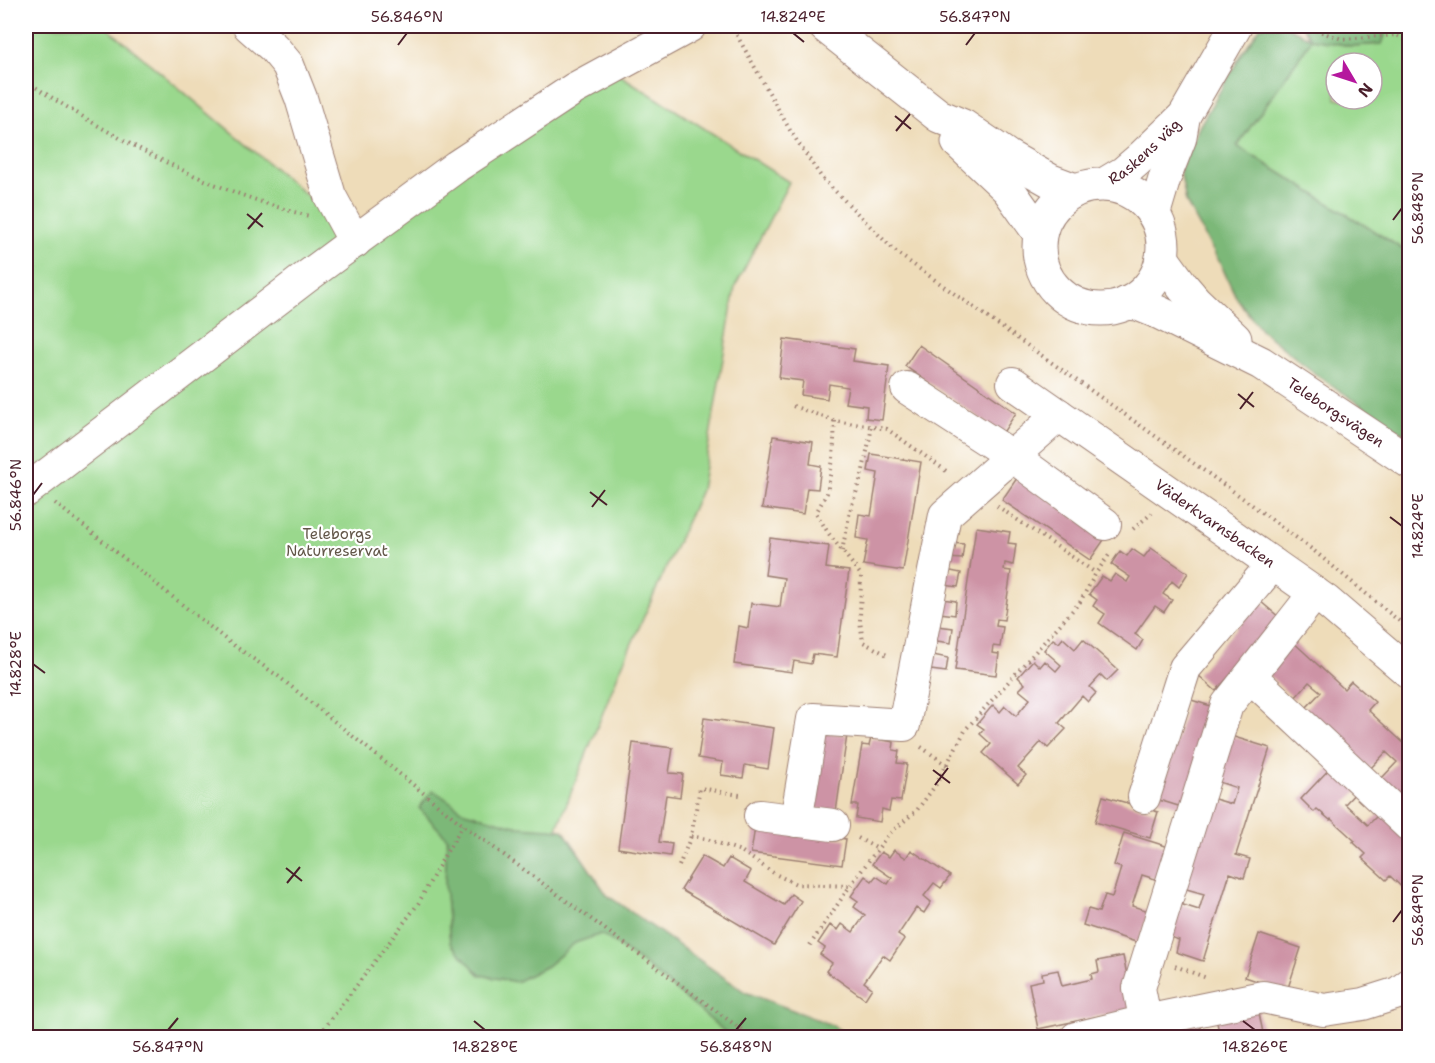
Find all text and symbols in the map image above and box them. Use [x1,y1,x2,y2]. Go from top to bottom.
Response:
text: 56.846°N [371,7,443,27]
text: 14.824°E [760,7,826,27]
text: 56.847°N [939,7,1011,27]
north arrow [1324,51,1384,111]
text: N [1353,79,1377,102]
street label: Raskens väg [1104,114,1185,189]
text: 56.848°N [1408,172,1428,244]
street label: Teleborgsvägen [1283,373,1388,452]
text: 56.846°N [6,459,26,531]
street label: Väderkvarnsbacken [1151,475,1279,572]
text: 14.824°E [1408,493,1428,559]
park label: Teleborgs Naturreservat [286,524,388,561]
text: 14.828°E [6,631,26,697]
text: 56.849°N [1408,874,1428,946]
text: 56.847°N [132,1037,204,1057]
text: 14.828°E [452,1037,518,1057]
text: 56.848°N [700,1037,772,1057]
text: 14.826°E [1222,1037,1288,1057]

